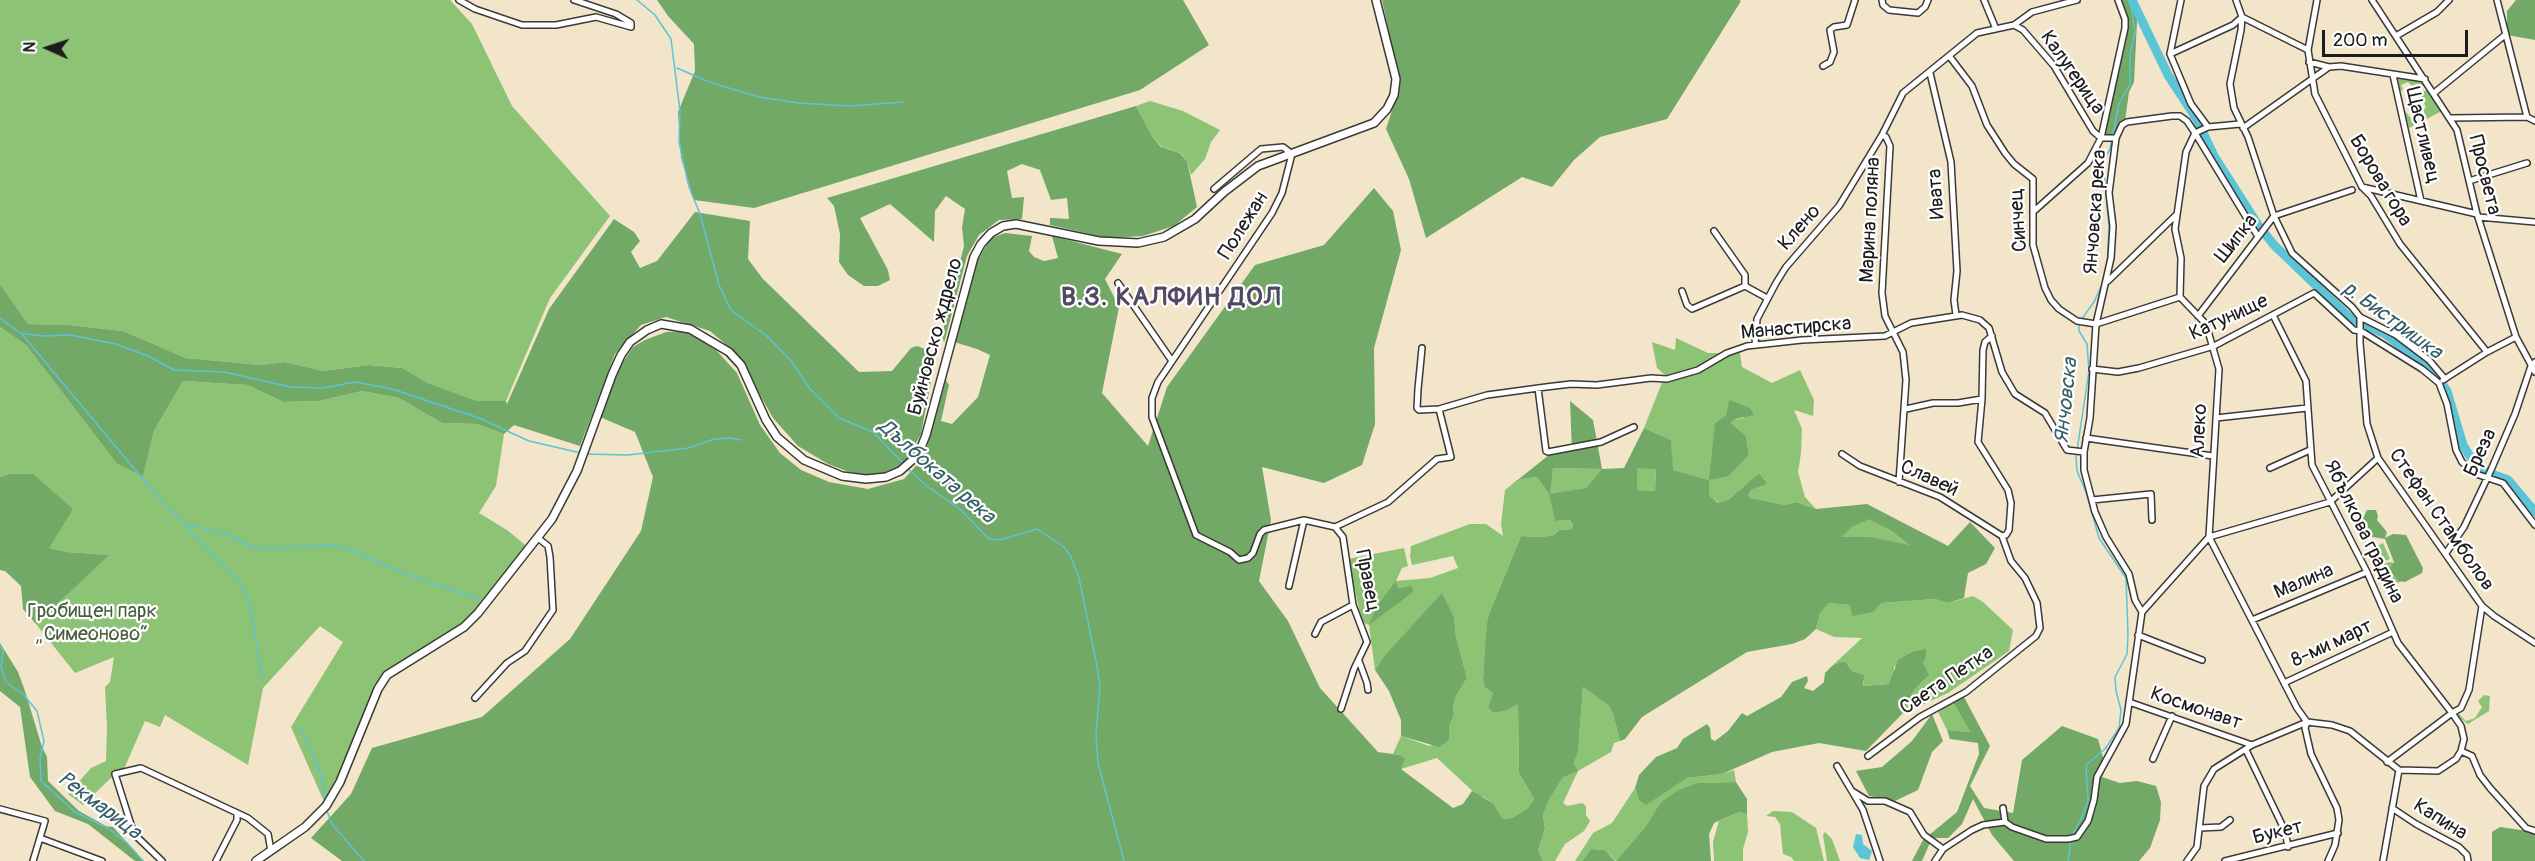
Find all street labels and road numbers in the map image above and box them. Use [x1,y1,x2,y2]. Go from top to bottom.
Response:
street label: Калугерица [2034,27,2110,119]
street label: Щастливец [2399,84,2445,186]
street label: Борова гора [2343,131,2417,231]
street label: Просвета [2463,133,2505,217]
street label: Янчовска река [2080,149,2112,275]
street label: Марина поляна [1856,157,1886,283]
street label: Ивата [1923,168,1951,220]
street label: Синчец [2005,187,2033,253]
street label: Полежан [1214,188,1274,264]
street label: Клено [1774,200,1826,256]
street label: Шипка [2211,210,2263,268]
street label: Буйновско ждрело [903,256,969,418]
street label: Катунище [2186,289,2272,347]
street label: Манастирска [1740,312,1852,346]
street label: Алеко [2187,403,2213,459]
street label: Бреза [2460,425,2502,481]
street label: Стефан Стамболов [2383,444,2499,596]
street label: Славей [1896,456,1962,502]
street label: Ябълкова градина [2318,457,2408,607]
street label: Правец [1349,548,1385,614]
street label: Малина [2271,559,2337,605]
street label: 8-ми март [2288,615,2376,673]
street label: Света Петка [1896,641,1998,721]
street label: Космонавт [2147,682,2245,736]
street label: Капина [2409,794,2471,846]
street label: Букет [2250,815,2306,851]

